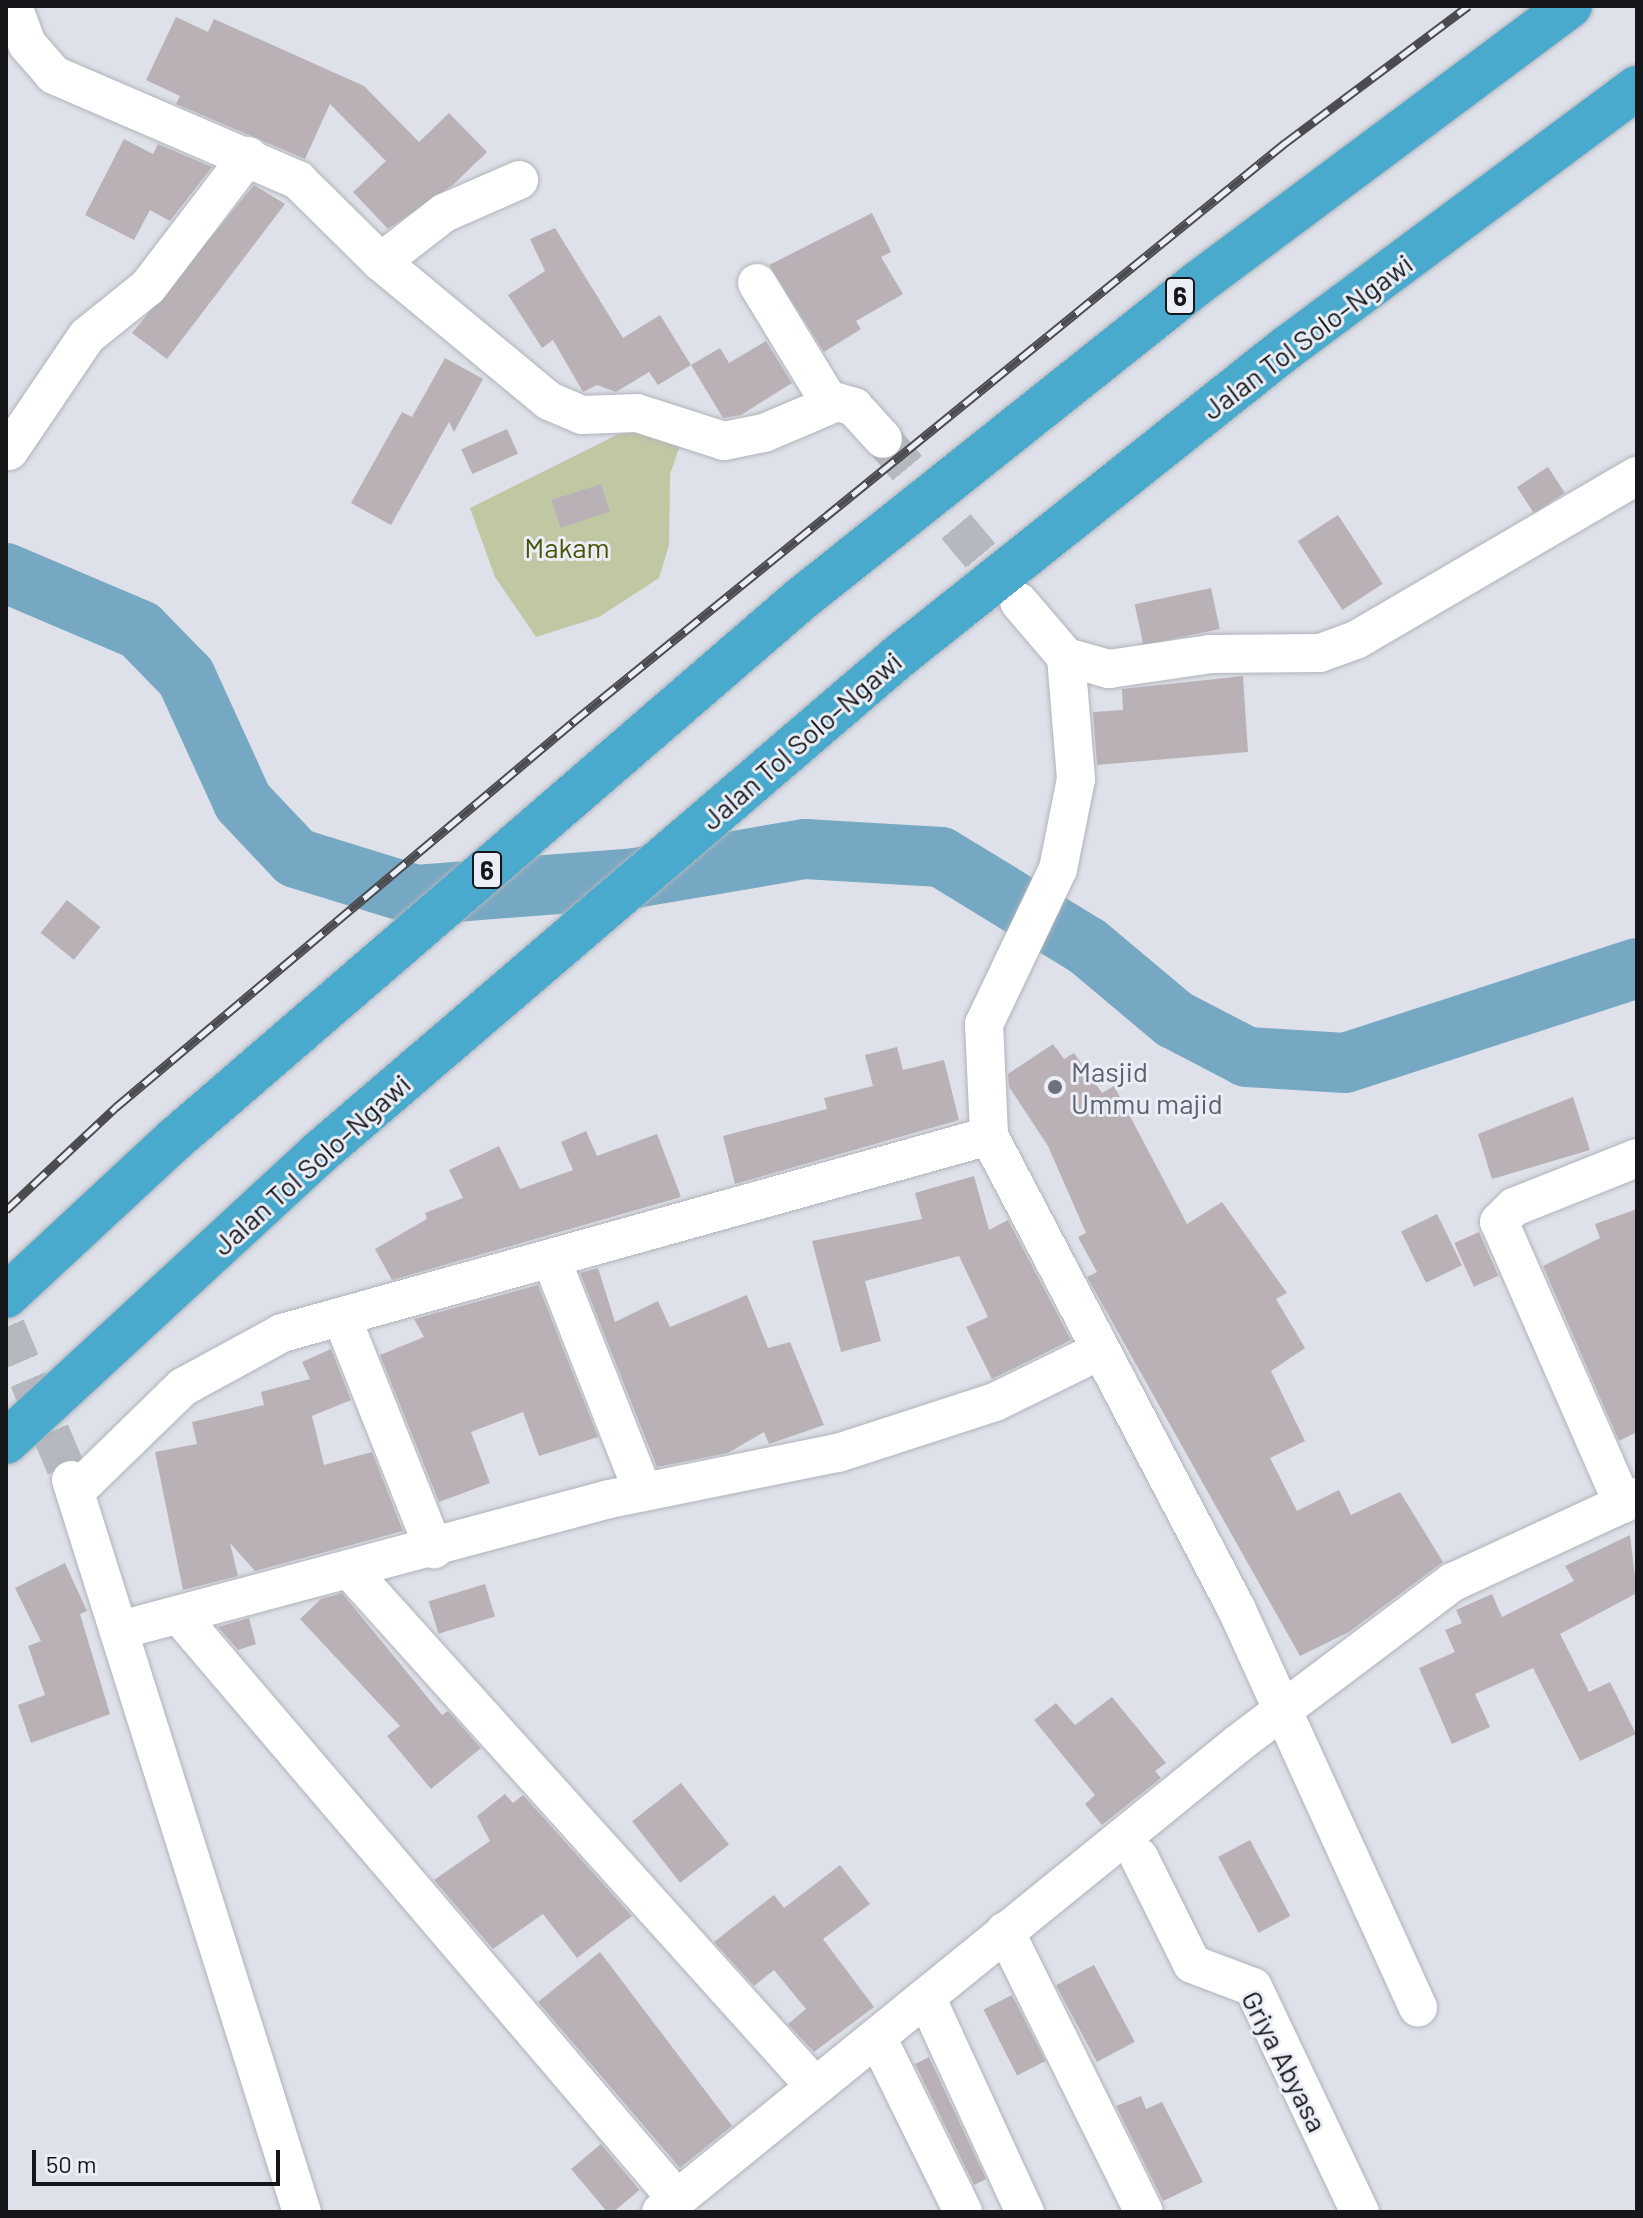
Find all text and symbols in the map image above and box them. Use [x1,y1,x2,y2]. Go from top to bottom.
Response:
street label: Jalan Tol Solo–Ngawi [1195,246,1419,426]
road number: 6 [1164,274,1196,318]
park label: Makam [524,530,610,564]
street label: Jalan Tol Solo–Ngawi [694,644,908,836]
road number: 6 [471,848,503,892]
place label: Masjid Ummu majid [1071,1054,1223,1120]
street label: Jalan Tol Solo–Ngawi [205,1066,417,1262]
marker: Masjid Ummu majid [1046,1078,1064,1096]
street label: Griya Abyasa [1235,1985,1335,2137]
scale bar [36,2134,284,2184]
text: 50 m [46,2149,97,2178]

